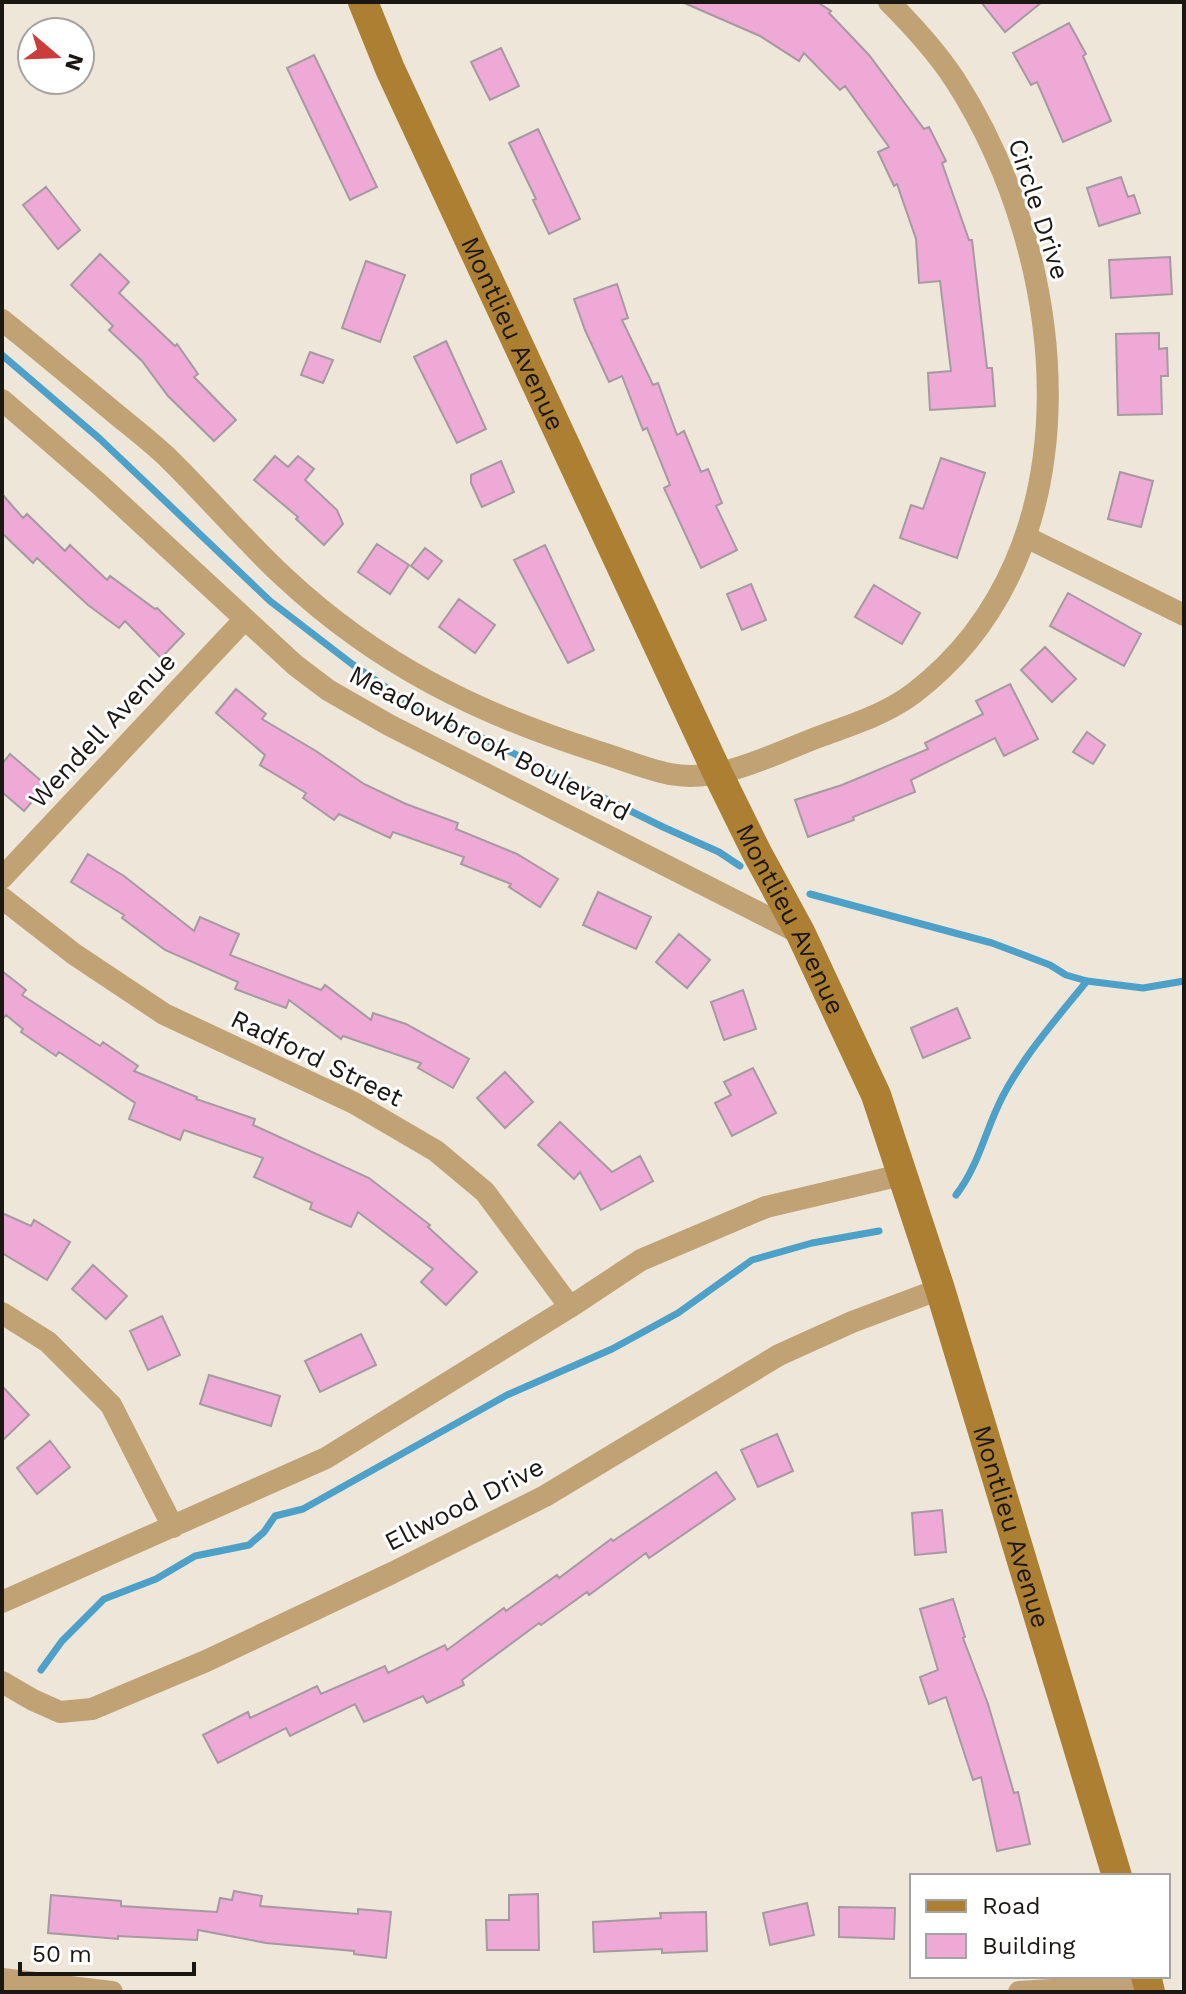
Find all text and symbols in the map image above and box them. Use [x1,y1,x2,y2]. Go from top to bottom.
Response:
north arrow [16,16,96,96]
text: N [60,51,89,74]
street label: Circle Drive [1002,135,1076,283]
street label: Montlieu Avenue [455,232,571,435]
street label: Wendell Avenue [22,646,182,814]
street label: Meadowbrook Boulevard [345,659,635,827]
street label: Montlieu Avenue [730,819,851,1019]
street label: Radford Street [226,1003,408,1113]
street label: Montlieu Avenue [967,1421,1056,1631]
street label: Ellwood Drive [379,1451,549,1557]
legend [910,1874,1170,1978]
text: Road [982,1892,1041,1920]
scale bar [20,1926,194,1976]
text: Building [982,1932,1075,1960]
text: 50 m [32,1940,92,1968]

